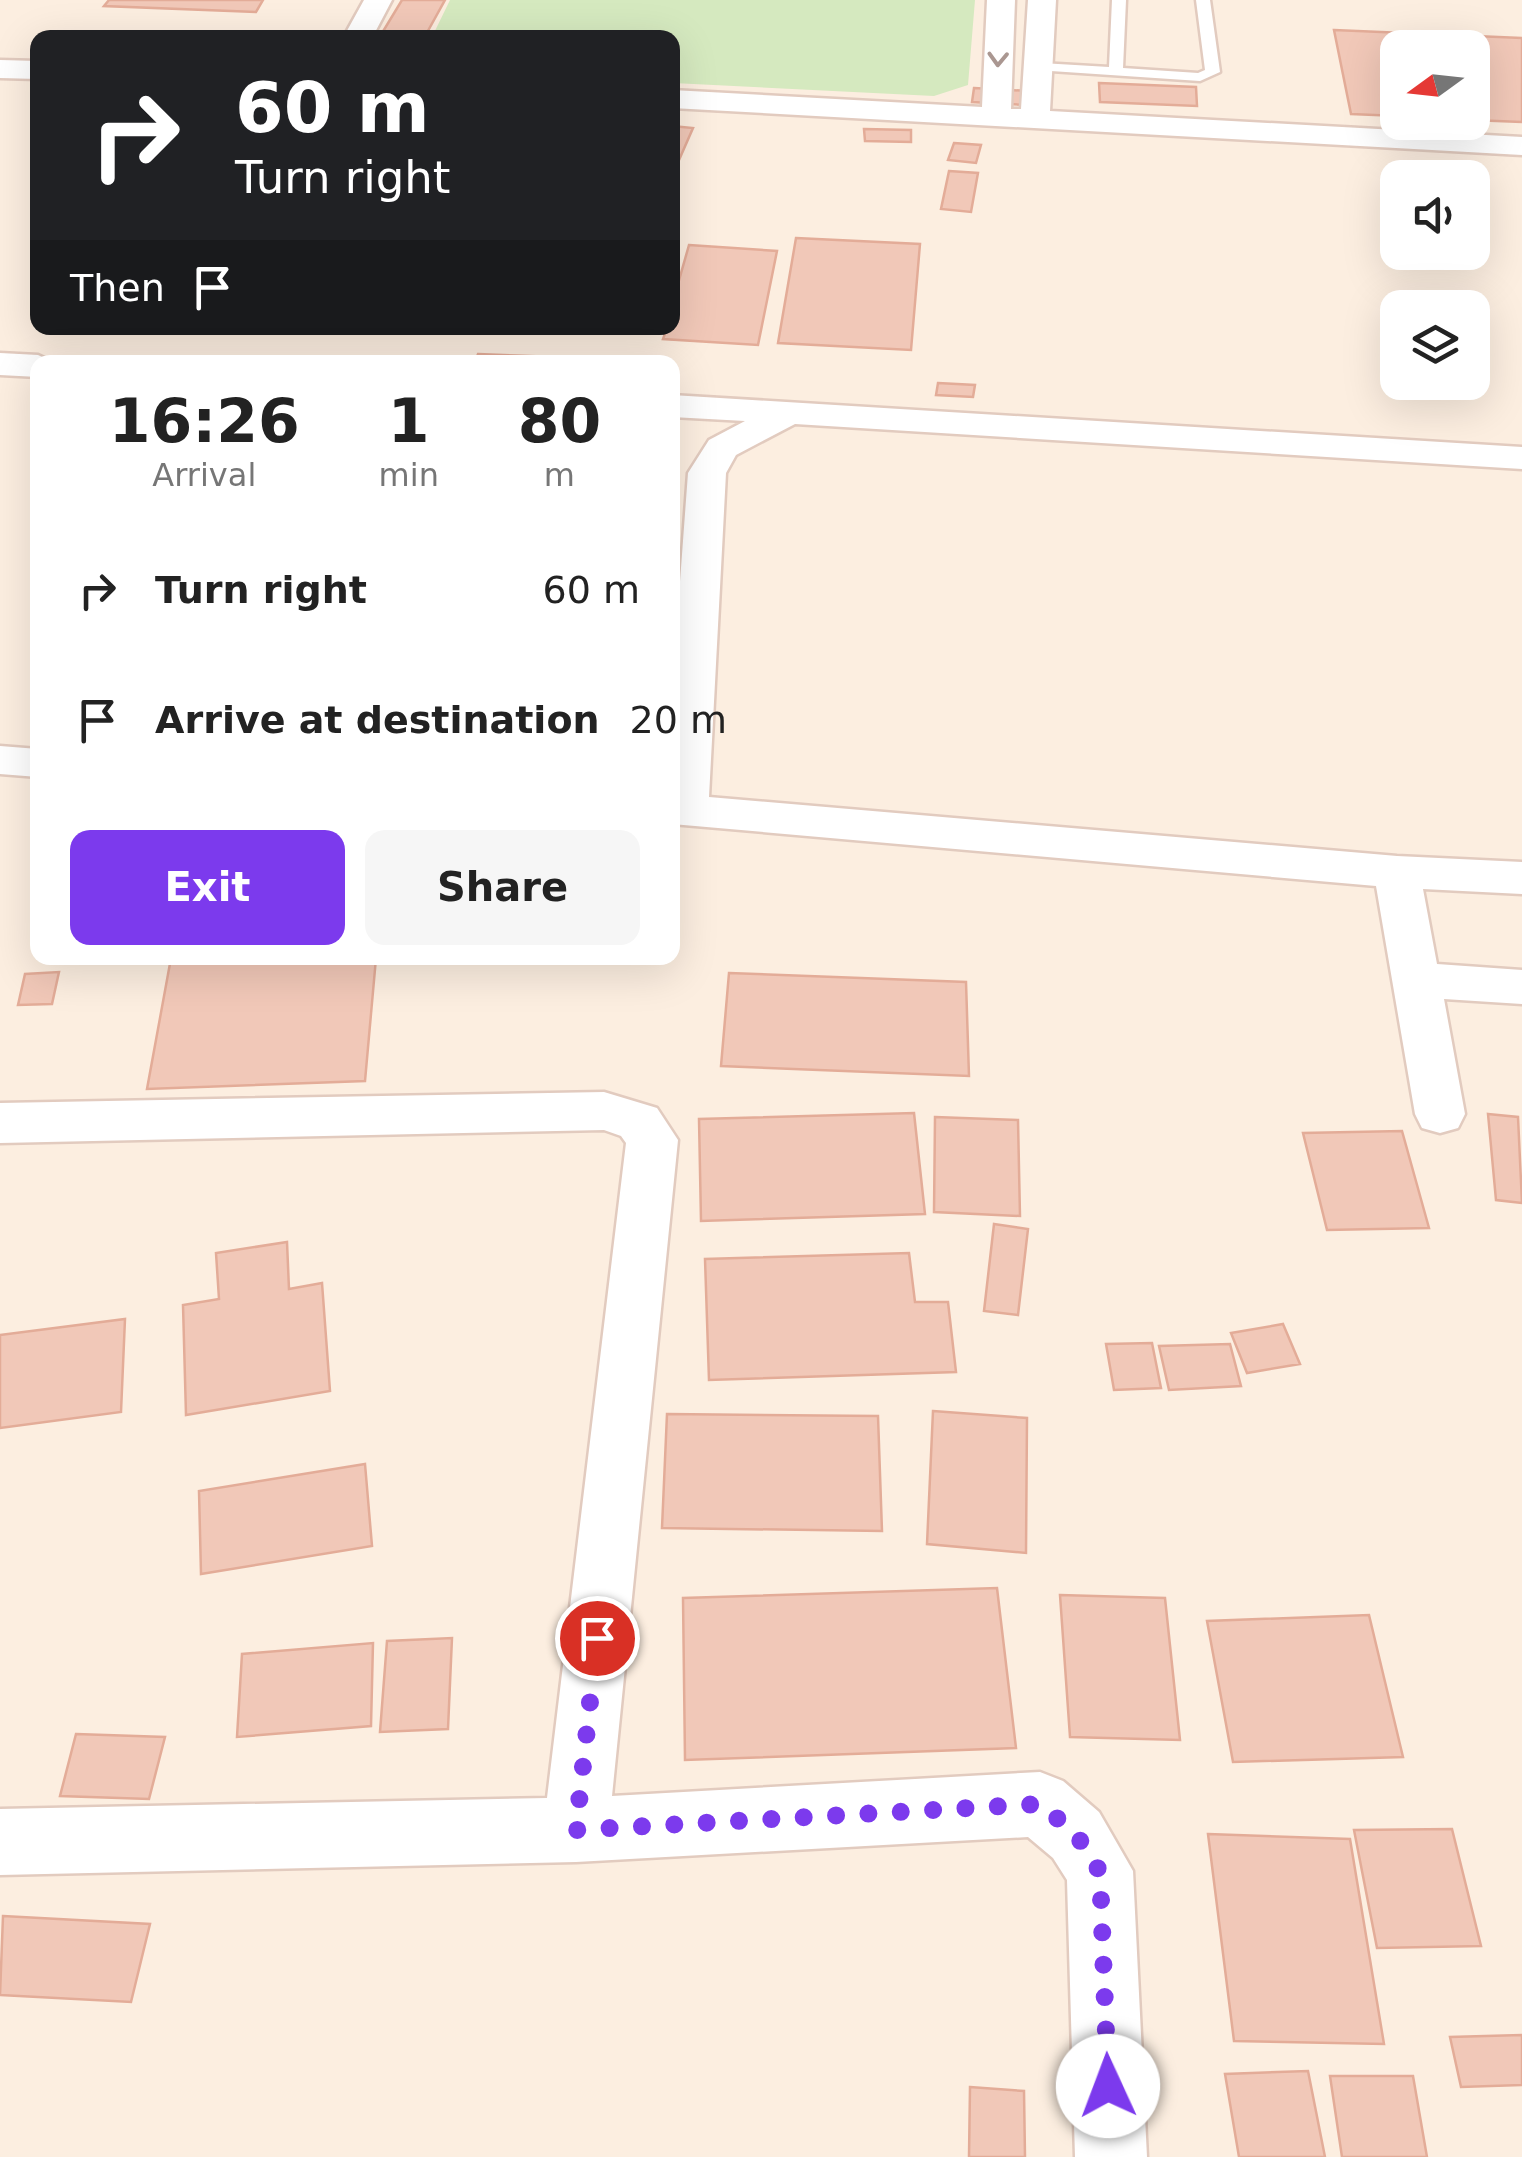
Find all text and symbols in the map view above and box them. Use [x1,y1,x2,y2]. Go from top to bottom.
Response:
north arrow [1380,30,1490,140]
map controls [1380,30,1490,400]
one-way arrow [988,52,1009,68]
text: 60 m [235,67,430,149]
icon: right [70,70,200,200]
text: Turn right [235,151,450,204]
button: sound [1380,160,1490,270]
icon: arrive [185,260,240,315]
text: Then [70,266,165,310]
button: layers [1380,290,1490,400]
text: 16:26 [109,386,300,456]
text: 1 [388,386,430,456]
text: 80 [518,386,601,456]
text: Arrival [152,456,256,494]
text: min [379,456,439,494]
text: m [544,456,575,494]
icon: right [70,563,125,618]
text: Turn right [155,568,367,612]
text: 60 m [543,568,640,612]
icon: arrive [70,693,125,748]
text: Arrive at destination [155,698,600,742]
text: 20 m [630,698,727,742]
button: Exit [70,830,345,945]
button: Share [365,830,640,945]
pin [555,1596,640,1681]
icon: arrive [570,1611,625,1666]
position arrow [1056,2034,1160,2138]

